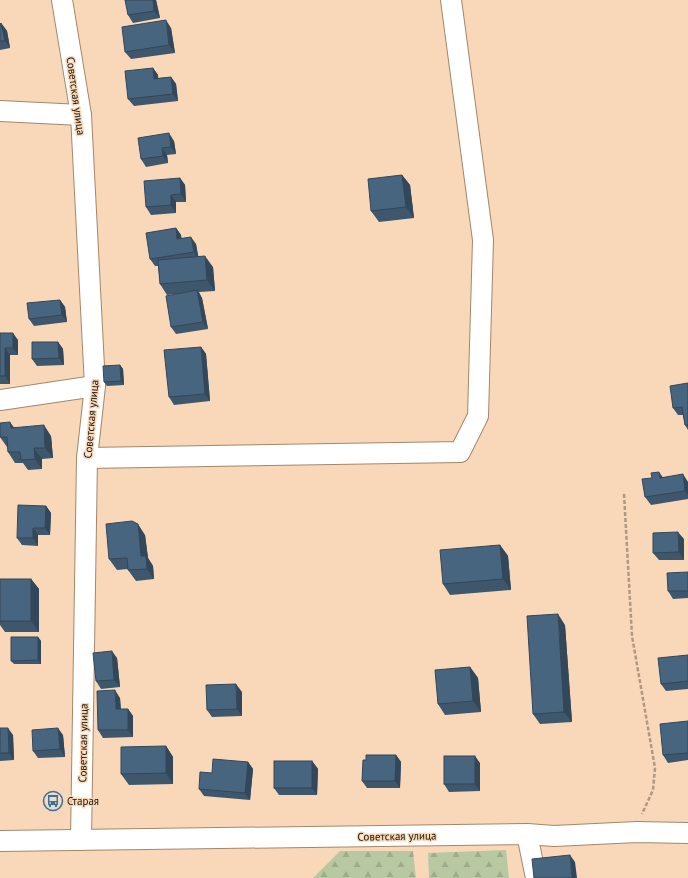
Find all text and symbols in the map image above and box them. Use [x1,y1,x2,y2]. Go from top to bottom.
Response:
street label: Советская улица [64,56,88,136]
street label: Советская улица [81,379,101,459]
street label: Советская улица [75,703,91,783]
bus stop icon: Старая [42,790,64,812]
place label: Старая [67,794,99,808]
street label: Советская улица [357,828,437,844]

